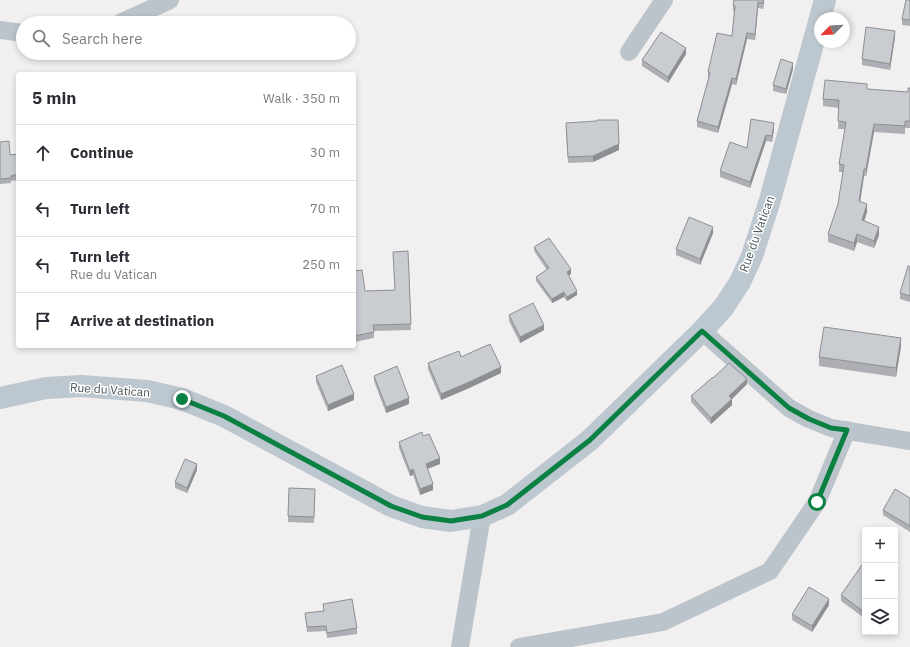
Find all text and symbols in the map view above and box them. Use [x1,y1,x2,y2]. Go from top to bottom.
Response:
north arrow [814,12,850,48]
search box [16,16,356,60]
icon: search [30,27,52,49]
text: Search here [62,29,142,48]
text: 5 min [32,87,76,109]
text: Walk · 350 m [263,90,340,107]
icon: ahead [32,142,54,164]
text: Continue [70,143,134,162]
text: 30 m [310,144,340,161]
street label: Rue du Vatican [736,194,777,274]
icon: left [32,198,54,220]
text: Turn left [70,199,130,218]
text: 70 m [310,200,340,217]
text: Turn left [70,247,130,266]
icon: left [32,254,54,276]
text: 250 m [302,256,340,273]
text: Rue du Vatican [70,266,157,283]
icon: arrive [32,310,54,332]
text: Arrive at destination [70,311,214,330]
street label: Rue du Vatican [69,379,151,400]
route end [173,390,191,408]
route start [808,493,826,511]
map controls [862,527,898,635]
button: + [862,527,898,563]
button: − [862,563,898,599]
button: layers [862,599,898,635]

